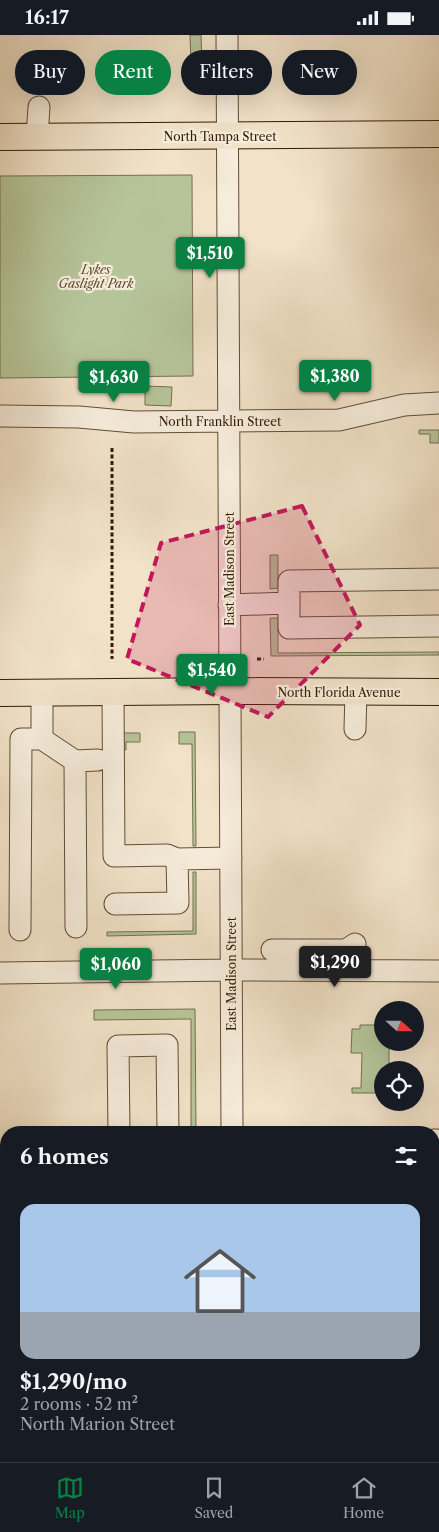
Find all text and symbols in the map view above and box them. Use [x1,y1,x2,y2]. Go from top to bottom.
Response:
text: 16:17 [25,6,69,29]
chip: Buy [15,50,85,95]
chip: Rent [95,50,171,95]
chip: Filters [181,50,272,95]
chip: New [282,50,357,95]
street label: North Tampa Street [164,129,277,144]
pin: $1,510 [169,237,251,279]
text: $1,510 [187,243,233,263]
park label: Lykes Gaslight Park [59,262,134,291]
pin: $1,380 [294,359,376,402]
pin: $1,630 [73,361,155,403]
text: $1,380 [310,366,360,386]
text: $1,630 [89,367,139,387]
street label: North Franklin Street [159,414,282,429]
street label: East Madison Street [222,511,237,626]
pin: $1,540 [171,653,253,696]
text: $1,540 [187,660,237,680]
street label: North Florida Avenue [277,685,401,700]
street label: East Madison Street [224,916,239,1031]
pin: $1,290 [294,945,376,988]
pin: $1,060 [75,947,157,990]
text: $1,290 [310,952,360,972]
text: $1,060 [91,954,141,974]
north arrow [374,1001,424,1051]
map controls [374,1001,424,1111]
button: locate [374,1061,424,1111]
icon: filters [392,1142,420,1170]
text: 6 homes [20,1144,109,1169]
icon: home [175,1236,265,1326]
text: $1,290/mo [20,1369,127,1394]
text: 2 rooms · 52 m² [20,1394,138,1414]
text: North Marion Street [20,1414,175,1434]
tab: Map [55,1474,85,1522]
tab: Saved [195,1474,233,1522]
tab: Home [343,1474,384,1522]

